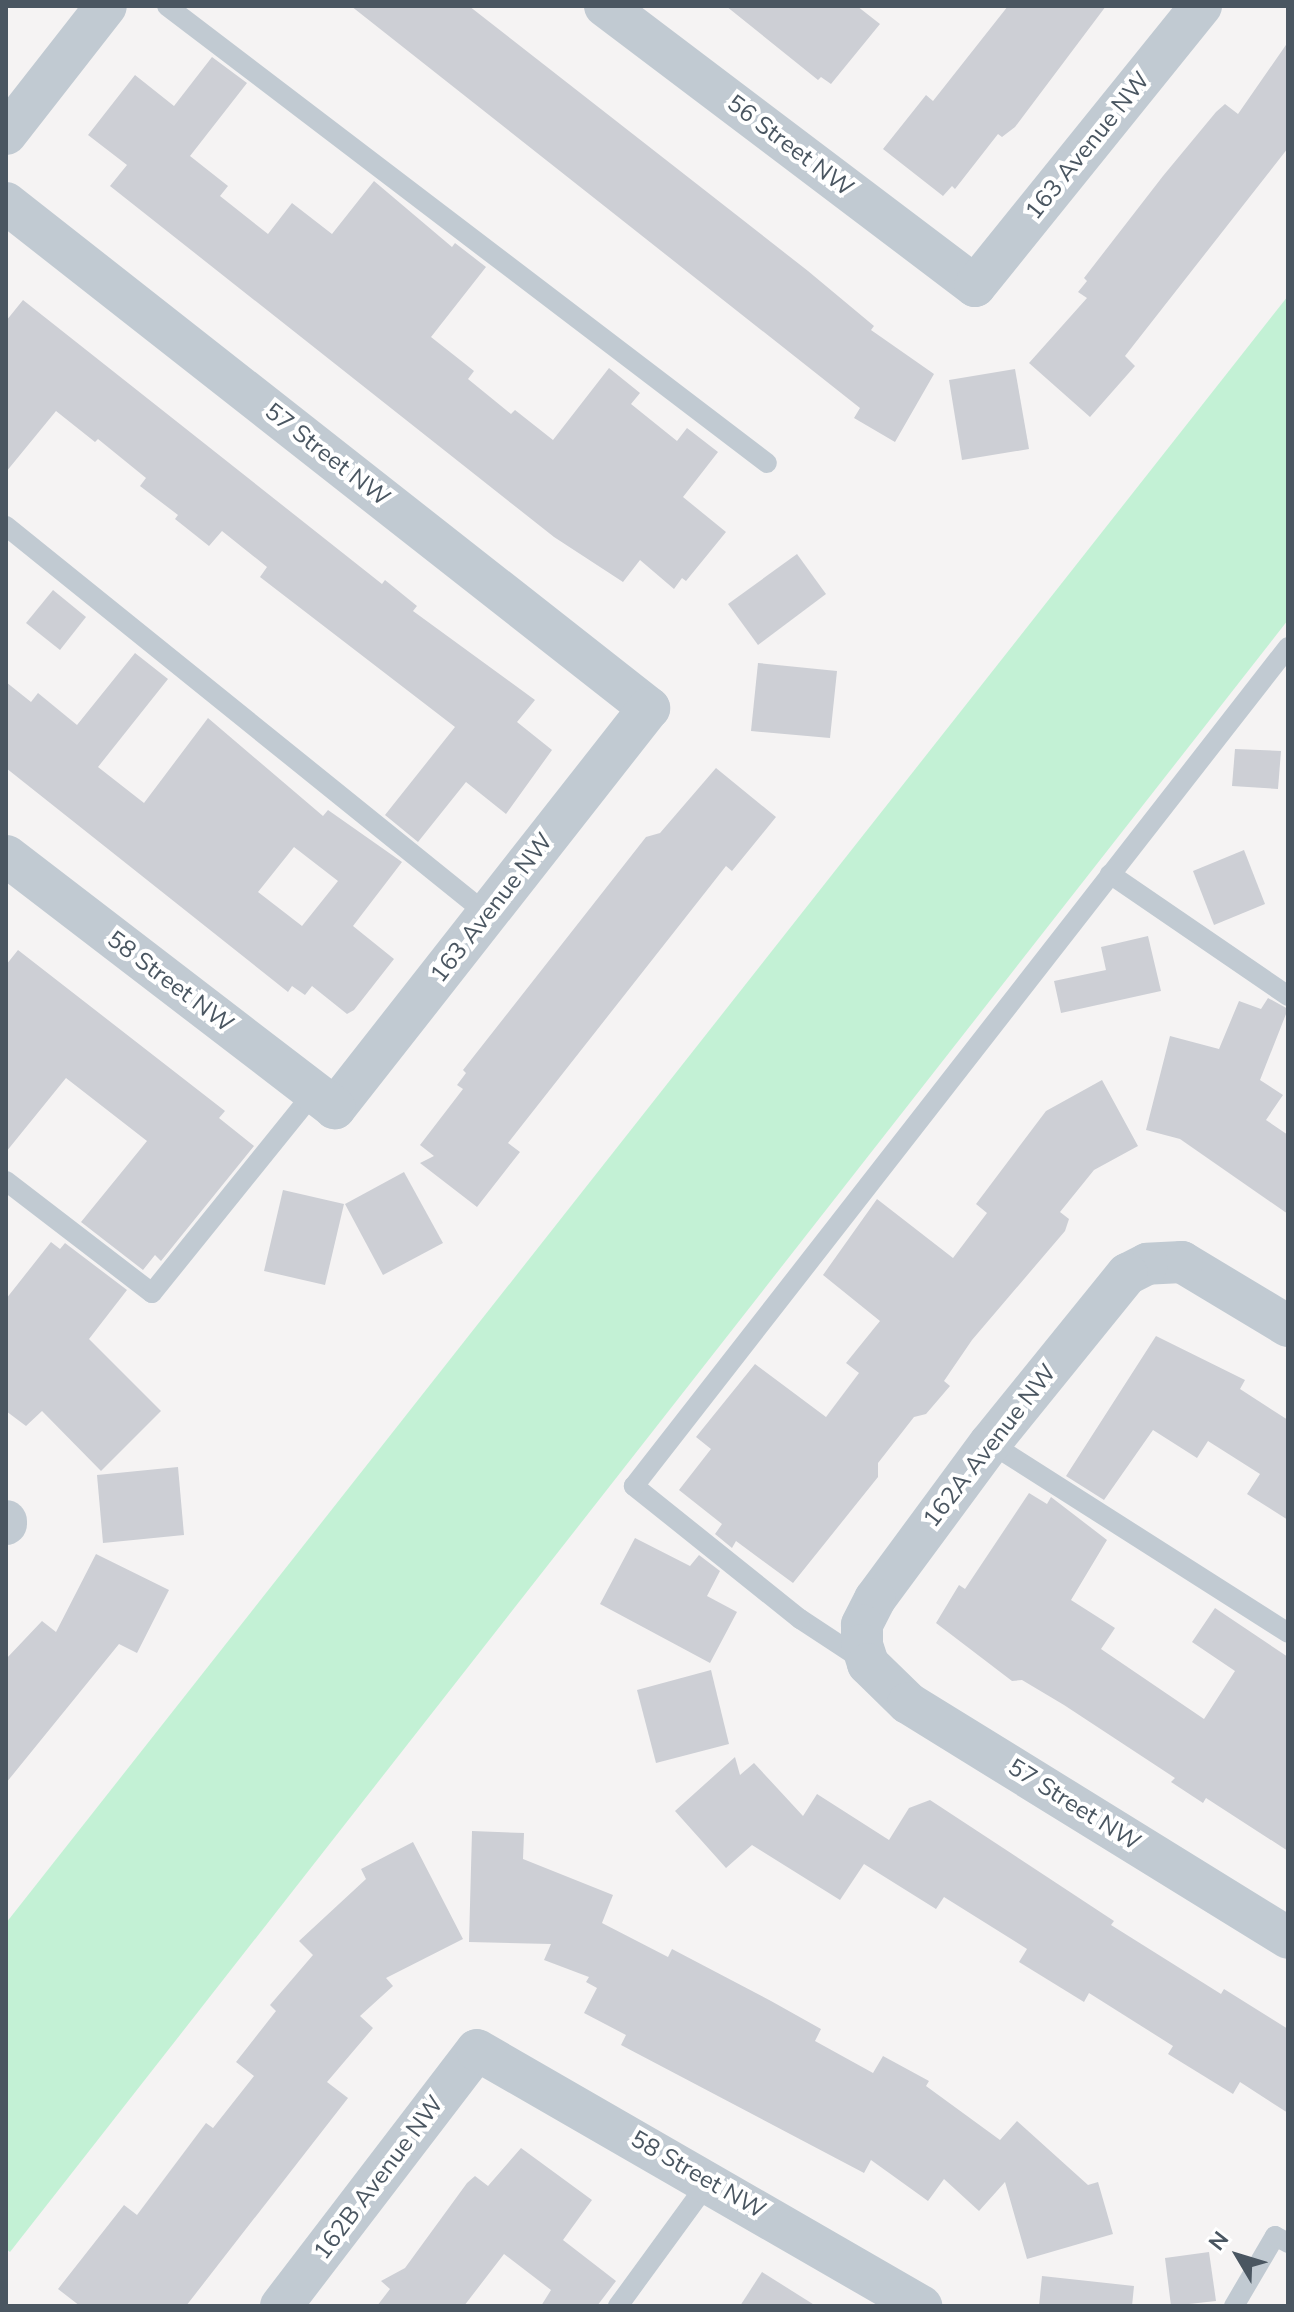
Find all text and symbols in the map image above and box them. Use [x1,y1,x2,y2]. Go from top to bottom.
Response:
street label: 163 Avenue NW [1020,66,1156,226]
street label: 56 Street NW [721,89,859,203]
street label: 57 Street NW [259,397,395,513]
street label: 163 Avenue NW [425,828,559,988]
street label: 58 Street NW [101,925,239,1039]
street label: 162A Avenue NW [917,1359,1063,1533]
street label: 57 Street NW [1002,1753,1146,1857]
street label: 162B Avenue NW [308,2090,450,2266]
street label: 58 Street NW [626,2125,770,2225]
north arrow [1198,2216,1278,2296]
text: N [1202,2226,1236,2257]

